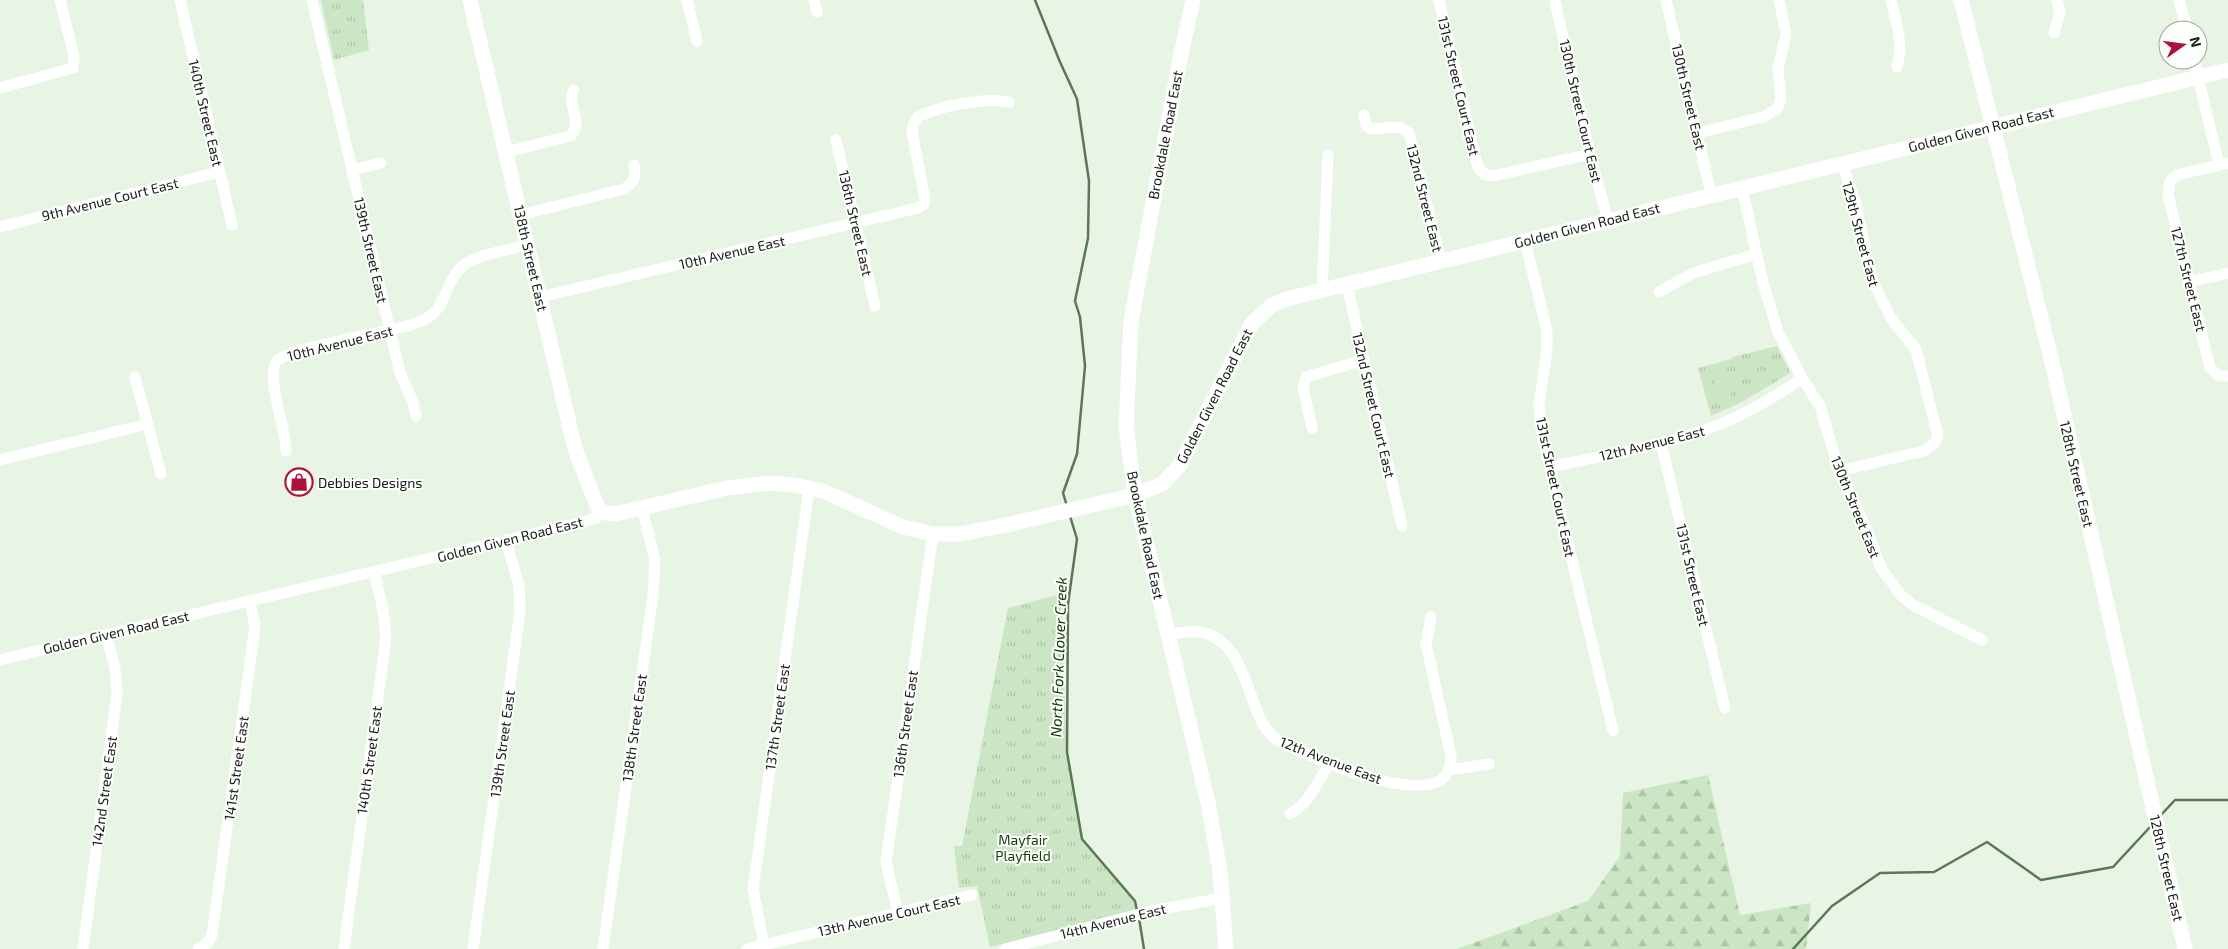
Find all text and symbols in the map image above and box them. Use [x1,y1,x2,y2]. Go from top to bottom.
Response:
street label: 131st Street Court East [1435,15,1483,157]
north arrow [2158,20,2208,70]
text: N [2187,35,2206,49]
street label: 130th Street Court East [1556,38,1606,184]
street label: 130th Street East [1669,42,1709,152]
street label: 140th Street East [185,58,227,168]
street label: Brookdale Road East [1144,69,1186,201]
street label: Golden Given Road East [1906,103,2056,155]
street label: 132nd Street East [1403,142,1447,254]
street label: 136th Street East [836,168,876,278]
street label: 9th Avenue Court East [40,174,180,224]
street label: 129th Street East [1839,180,1883,288]
street label: 139th Street East [351,195,391,305]
street label: Golden Given Road East [1512,199,1662,251]
street label: 138th Street East [511,203,551,313]
street label: 127th Street East [2168,225,2210,333]
street label: 10th Avenue East [677,232,787,272]
street label: 10th Avenue East [285,322,395,364]
street label: Golden Given Road East [1173,326,1255,466]
street label: 132nd Street Court East [1349,331,1399,479]
street label: 131st Street Court East [1533,416,1579,558]
street label: 128th Street East [2057,419,2097,529]
street label: 12th Avenue East [1598,422,1706,464]
street label: 130th Street East [1828,454,1884,560]
shop icon: Debbies Designs [284,467,314,497]
street label: Brookdale Road East [1124,469,1168,601]
place label: Debbies Designs [318,474,422,491]
street label: Golden Given Road East [435,513,585,565]
street label: 131st Street East [1673,522,1713,628]
water label: North Fork Clover Creek [1046,576,1070,738]
street label: Golden Given Road East [41,607,191,657]
street label: 137th Street East [761,663,793,771]
street label: 136th Street East [889,669,921,779]
street label: 138th Street East [618,673,650,783]
street label: 139th Street East [486,689,518,799]
street label: 140th Street East [353,705,385,815]
street label: 141st Street East [220,715,252,821]
street label: 12th Avenue East [1278,733,1384,787]
street label: 142nd Street East [88,735,120,847]
street label: 128th Street East [2147,813,2187,923]
park label: Mayfair Playfield [995,831,1051,864]
street label: 13th Avenue Court East [816,890,962,940]
street label: 14th Avenue East [1058,900,1168,942]

